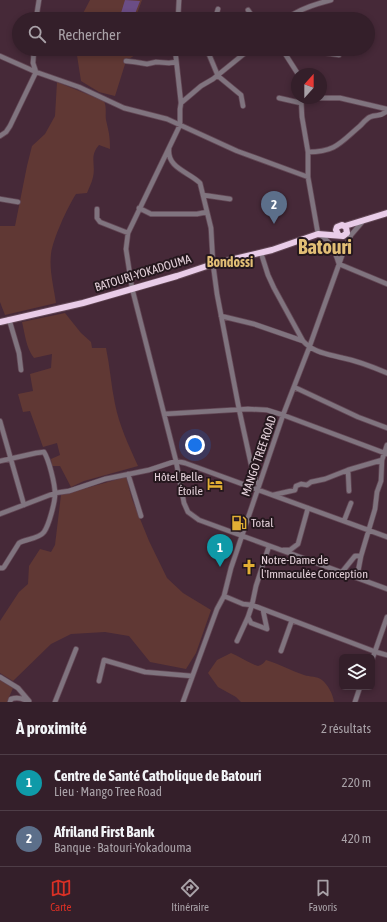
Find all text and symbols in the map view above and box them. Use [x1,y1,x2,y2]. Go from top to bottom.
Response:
search box [12,12,375,56]
icon: search [26,23,48,45]
text: Rechercher [58,26,120,43]
north arrow [291,68,327,104]
pin: 2 [261,191,287,224]
district label: Batouri [298,235,352,258]
street label: BATOURI-YOKADOUMA [93,252,193,294]
district label: Bondossi [207,254,253,270]
street label: MANGO TREE ROAD [239,413,279,498]
your location [185,435,205,455]
place label: Hôtel Belle Étoile [154,470,203,498]
hotel icon: Hôtel Belle Étoile [206,475,224,493]
fuel station icon: Total [230,514,248,532]
place label: Total [251,516,274,530]
pin: 1 [207,534,233,567]
place label: Notre-Dame de l'Immaculée Conception [261,553,368,581]
church icon: Notre-Dame de l'Immaculée Conception [240,558,258,576]
map controls [339,654,375,690]
button: layers [339,654,375,690]
text: À proximité [16,718,87,738]
text: 2 résultats [321,721,371,736]
text: Centre de Santé Catholique de Batouri [54,767,261,784]
text: 1 [26,775,32,790]
text: 220 m [342,775,371,790]
text: Lieu · Mango Tree Road [54,784,162,799]
text: Afriland First Bank [54,823,154,840]
text: 2 [26,831,32,846]
text: 420 m [342,831,371,846]
text: Banque · Batouri-Yokadouma [54,840,192,855]
tab: Carte [50,877,72,913]
tab: Itinéraire [171,877,209,913]
tab: Favoris [309,877,337,913]

